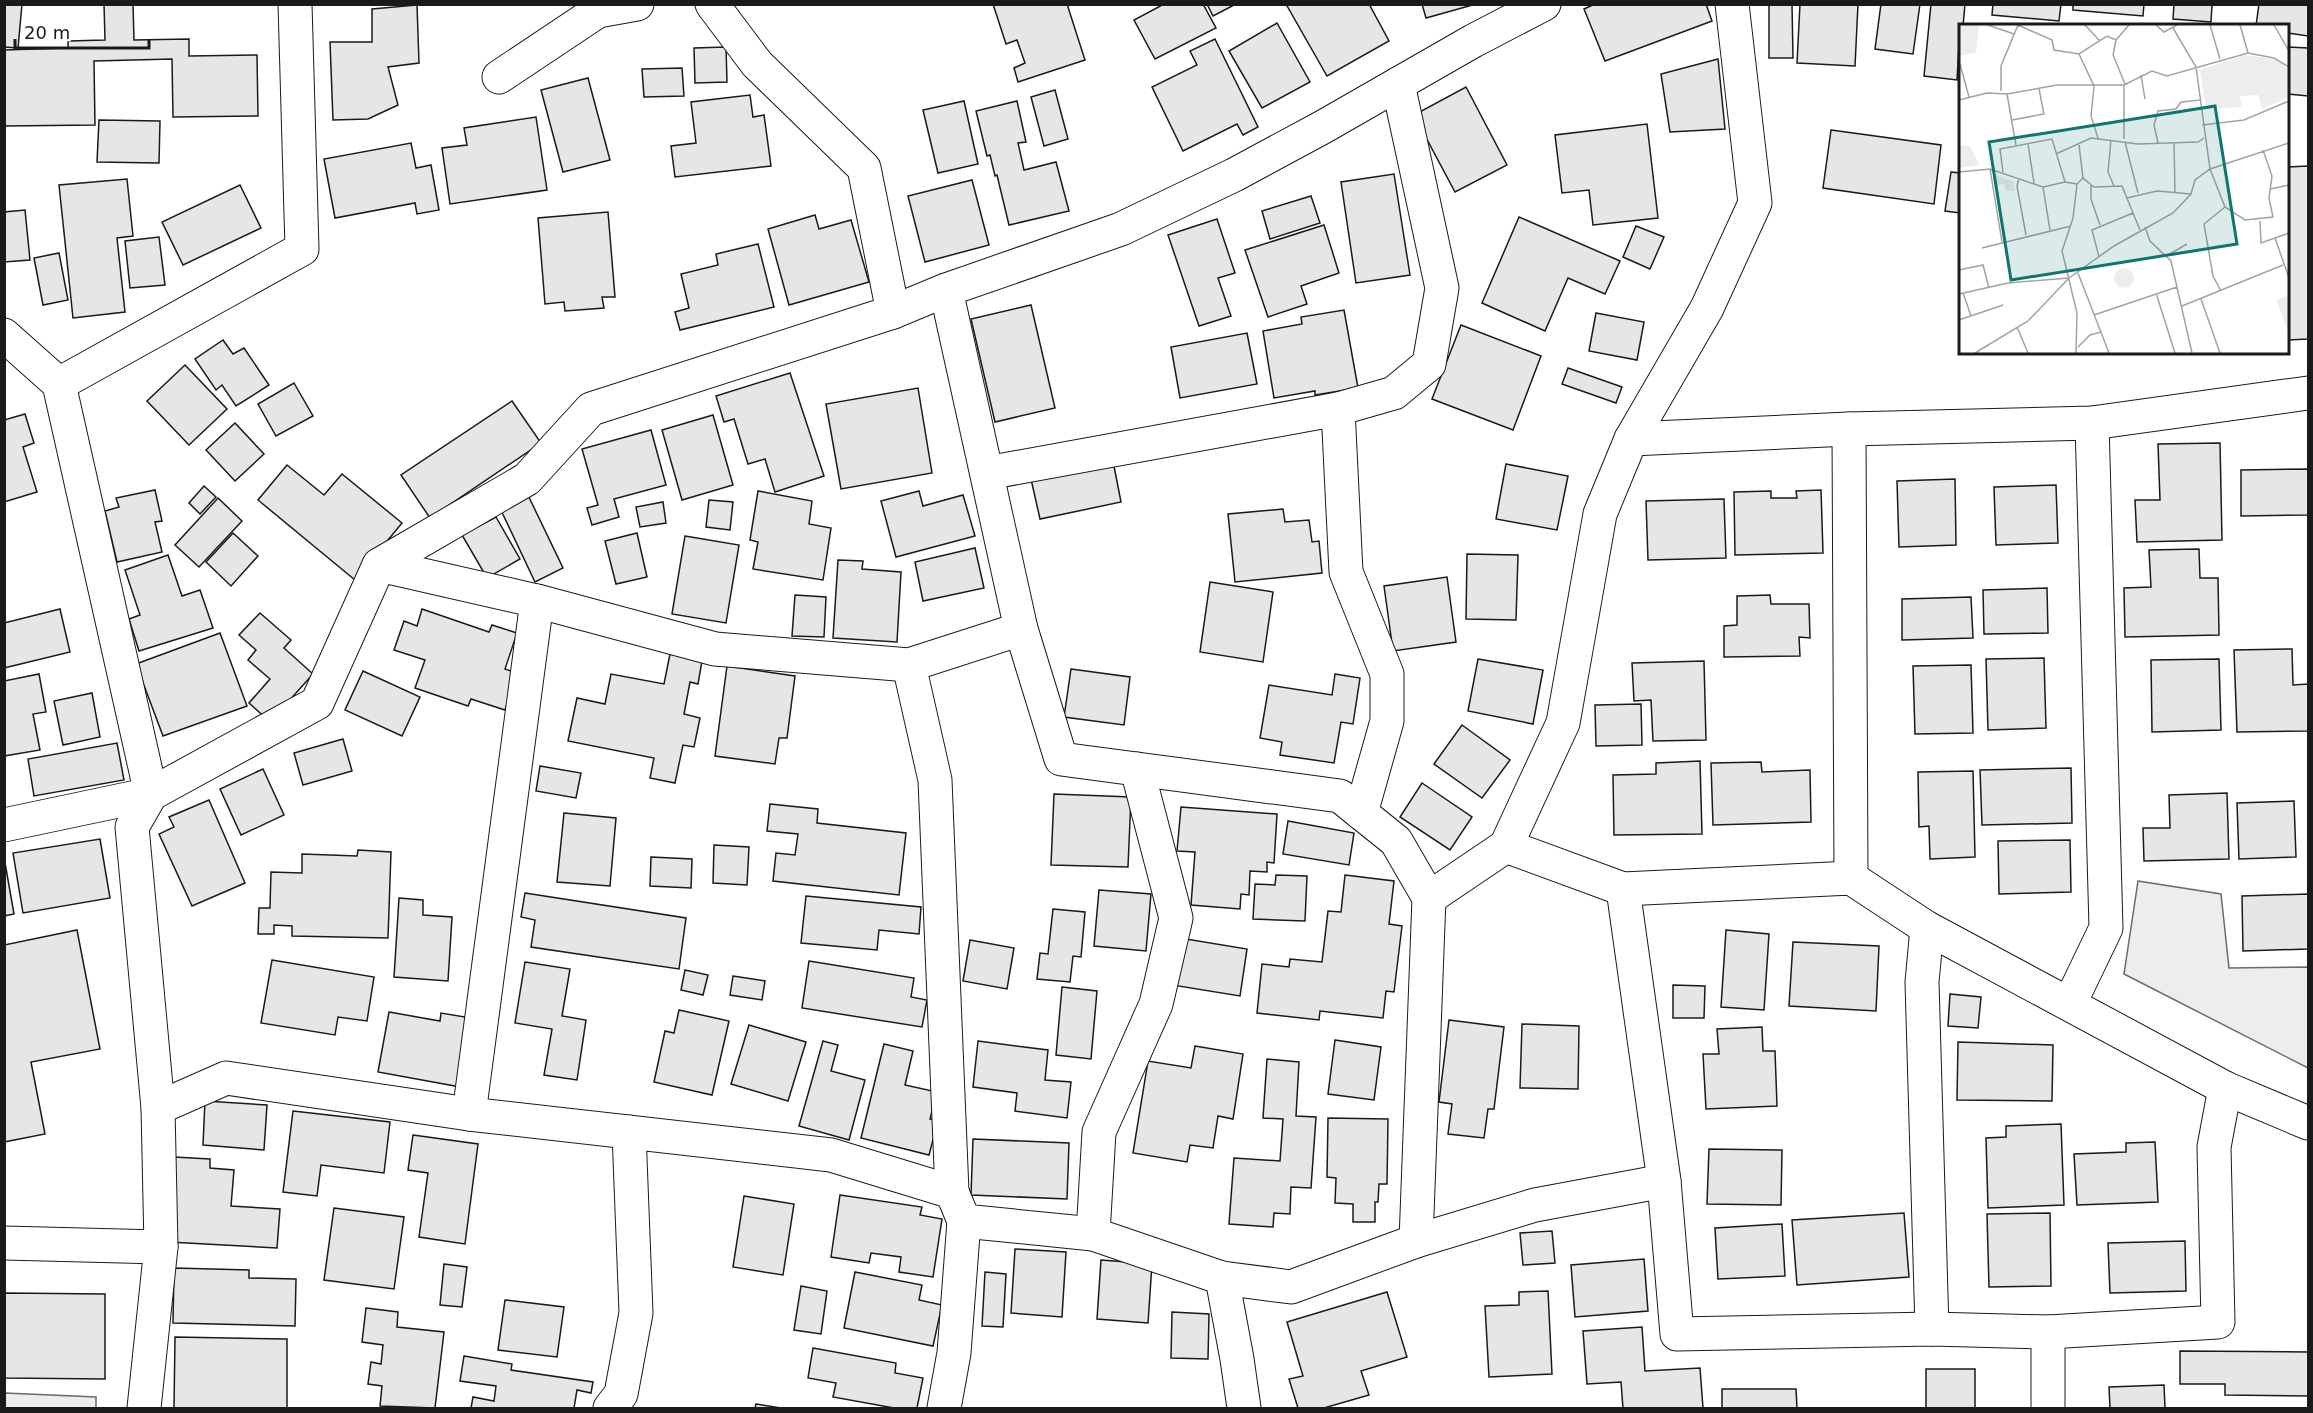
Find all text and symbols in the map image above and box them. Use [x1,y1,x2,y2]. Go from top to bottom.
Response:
scale bar [15,12,148,50]
text: 20 m [24,22,70,43]
inset map [1959,24,2289,354]

